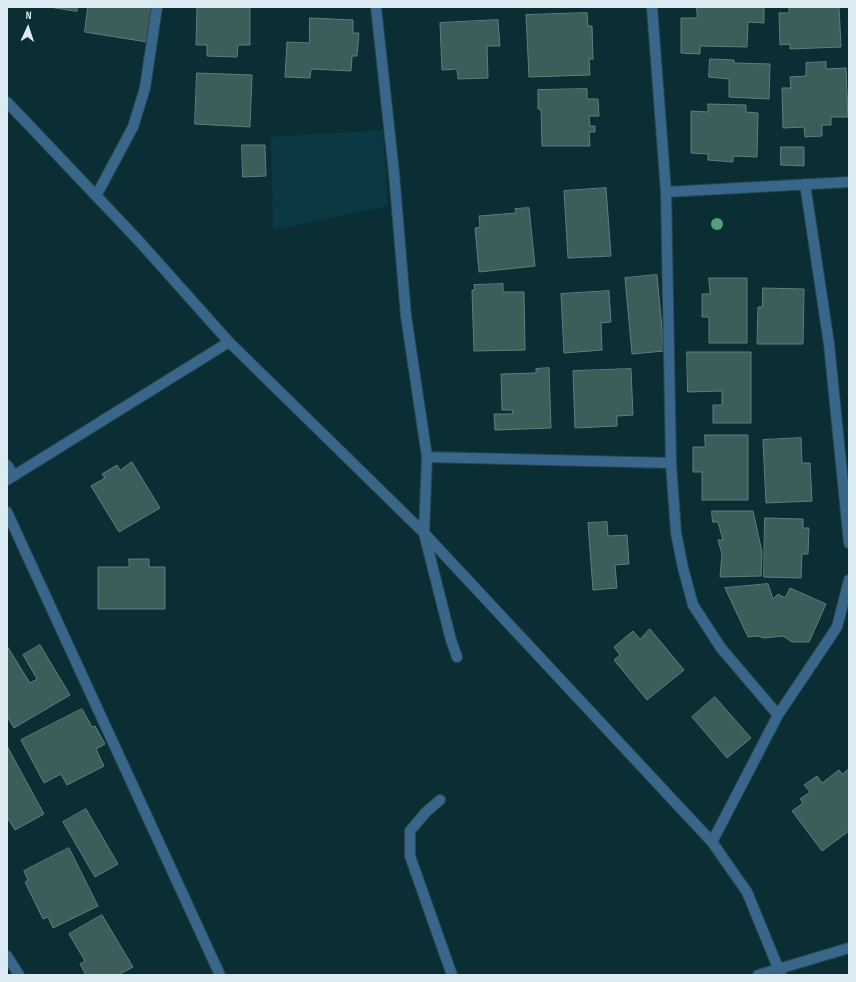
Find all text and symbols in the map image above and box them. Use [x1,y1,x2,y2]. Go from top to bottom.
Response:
north arrow [8,8,48,48]
text: N [25,9,32,22]

